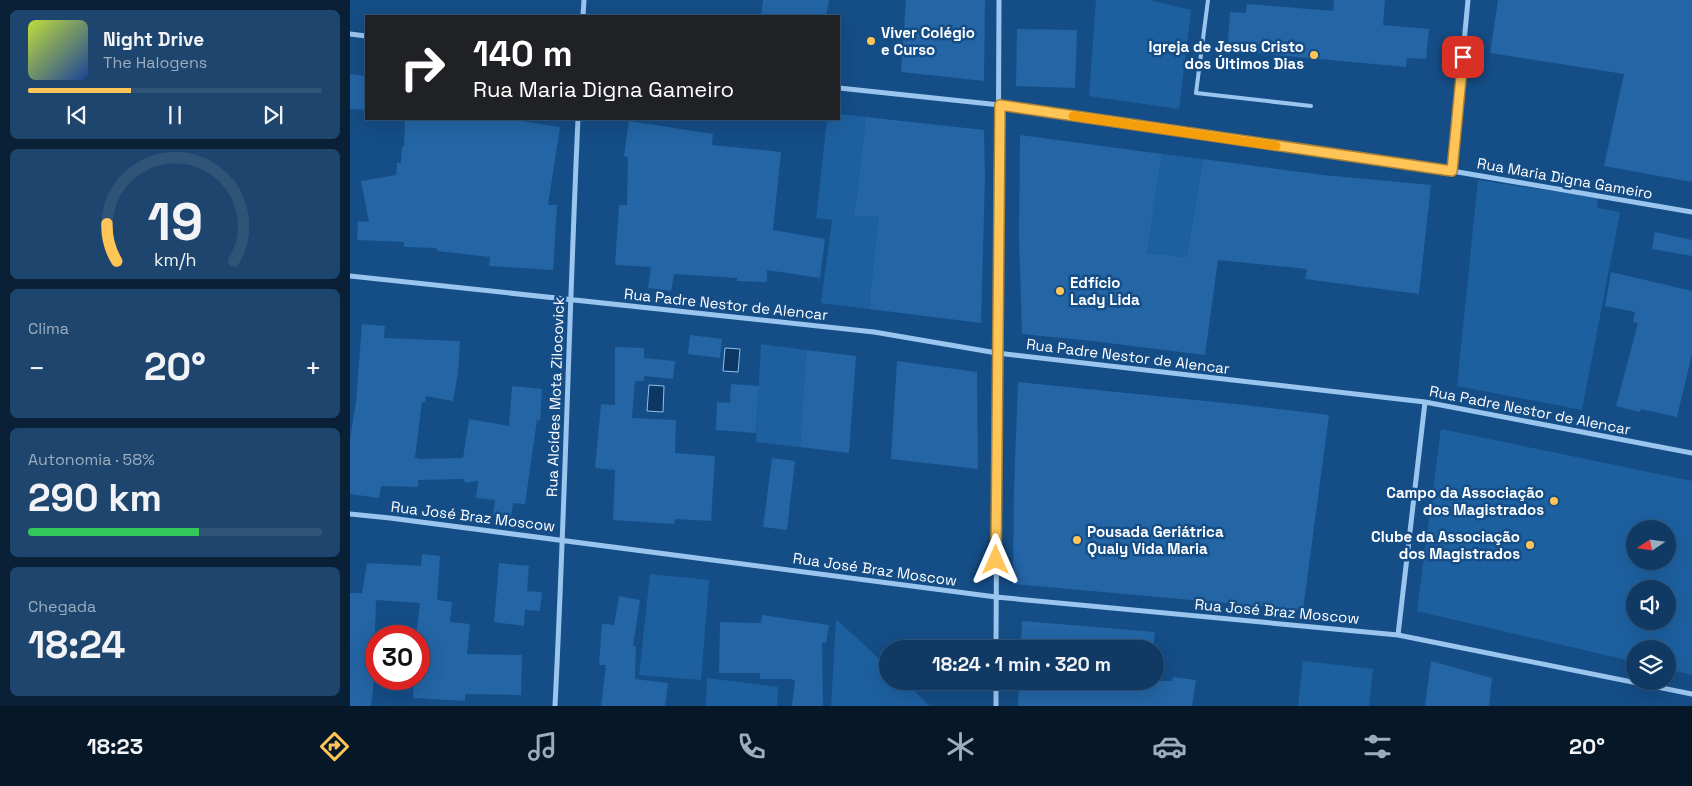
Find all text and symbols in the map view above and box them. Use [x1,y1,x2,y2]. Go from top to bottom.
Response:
place label: Viver Colégio e Curso [881,23,975,59]
text: Night Drive [103,27,204,52]
text: 140 m [473,32,573,76]
icon: right [390,35,455,100]
marker: Viver Colégio e Curso [865,35,877,47]
pin [1442,36,1484,78]
place label: Igreja de Jesus Cristo dos Últimos Dias [1149,37,1304,73]
icon: arrive [1449,43,1477,71]
marker: Igreja de Jesus Cristo dos Últimos Dias [1308,49,1320,61]
text: The Halogens [103,52,207,73]
text: Rua Maria Digna Gameiro [473,75,734,103]
icon: previous [63,101,91,129]
icon: pause [161,101,189,129]
icon: next [259,101,287,129]
street label: Rua Maria Digna Gameiro [1476,153,1654,203]
text: 19 [147,189,203,255]
text: km/h [154,248,196,271]
place label: Edfício Lady Lida [1070,273,1140,309]
street label: Rua Padre Nestor de Alencar [623,284,829,324]
marker: Edfício Lady Lida [1054,285,1066,297]
street label: Rua Alcídes Mota Zilocovick [542,297,568,497]
text: Clima [28,318,69,339]
street label: Rua Padre Nestor de Alencar [1025,334,1231,378]
text: 20° [144,343,206,391]
text: − [28,350,45,386]
text: + [305,350,322,386]
street label: Rua Padre Nestor de Alencar [1428,381,1633,439]
text: Autonomia · 58% [28,449,155,470]
text: 290 km [28,474,162,522]
place label: Campo da Associação dos Magistrados [1386,483,1544,519]
marker: Campo da Associação dos Magistrados [1548,495,1560,507]
street label: Rua José Braz Moscow [390,496,556,536]
north arrow [1626,520,1676,570]
map controls [1626,520,1676,690]
place label: Pousada Geriátrica Qualy Vida Maria [1087,522,1224,558]
place label: Clube da Associação dos Magistrados [1371,527,1520,563]
position arrow [969,533,1021,585]
marker: Pousada Geriátrica Qualy Vida Maria [1071,534,1083,546]
marker: Clube da Associação dos Magistrados [1524,539,1536,551]
street label: Rua José Braz Moscow [792,548,958,590]
button: sound [1626,580,1676,630]
street label: Rua José Braz Moscow [1194,594,1360,628]
text: Chegada [28,596,96,617]
text: 18:24 [28,621,125,669]
speed limit sign: 30 [365,625,430,690]
button: layers [1626,640,1676,690]
text: 18:24 · 1 min · 320 m [932,652,1111,677]
icon: directions [317,729,352,764]
icon: music [525,729,560,764]
icon: phone [734,729,769,764]
icon: climate [943,729,978,764]
icon: car [1152,729,1187,764]
icon: filters [1360,729,1395,764]
text: 18:23 [87,732,143,760]
text: 20° [1569,732,1605,760]

